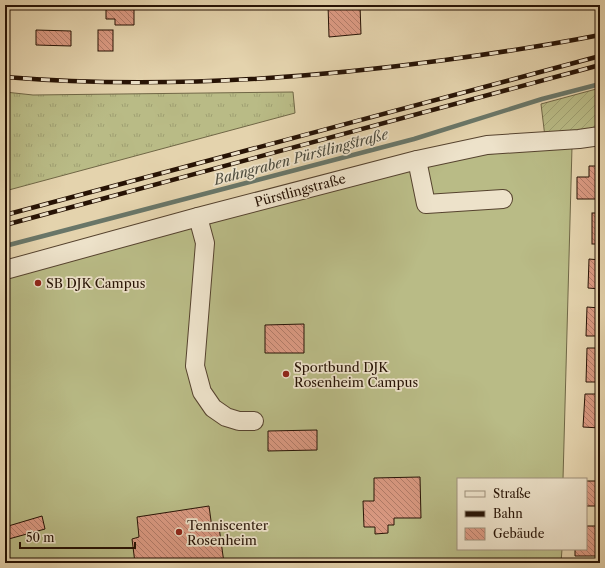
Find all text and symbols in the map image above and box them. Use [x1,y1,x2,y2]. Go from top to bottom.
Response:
water label: Bahngraben Pürstlingstraße [211,125,391,189]
street label: Pürstlingstraße [253,170,347,210]
place label: SB DJK Campus [46,275,146,291]
marker: SB DJK Campus [33,278,43,288]
place label: Sportbund DJK Rosenheim Campus [294,359,418,390]
marker: Sportbund DJK Rosenheim Campus [281,369,291,379]
legend [457,478,587,550]
text: Straße [493,486,531,501]
text: Bahn [493,506,523,521]
place label: Tenniscenter Rosenheim [187,517,269,548]
scale bar [20,524,135,550]
text: Gebäude [493,526,545,541]
marker: Tenniscenter Rosenheim [174,527,184,537]
text: 50 m [26,530,55,545]

